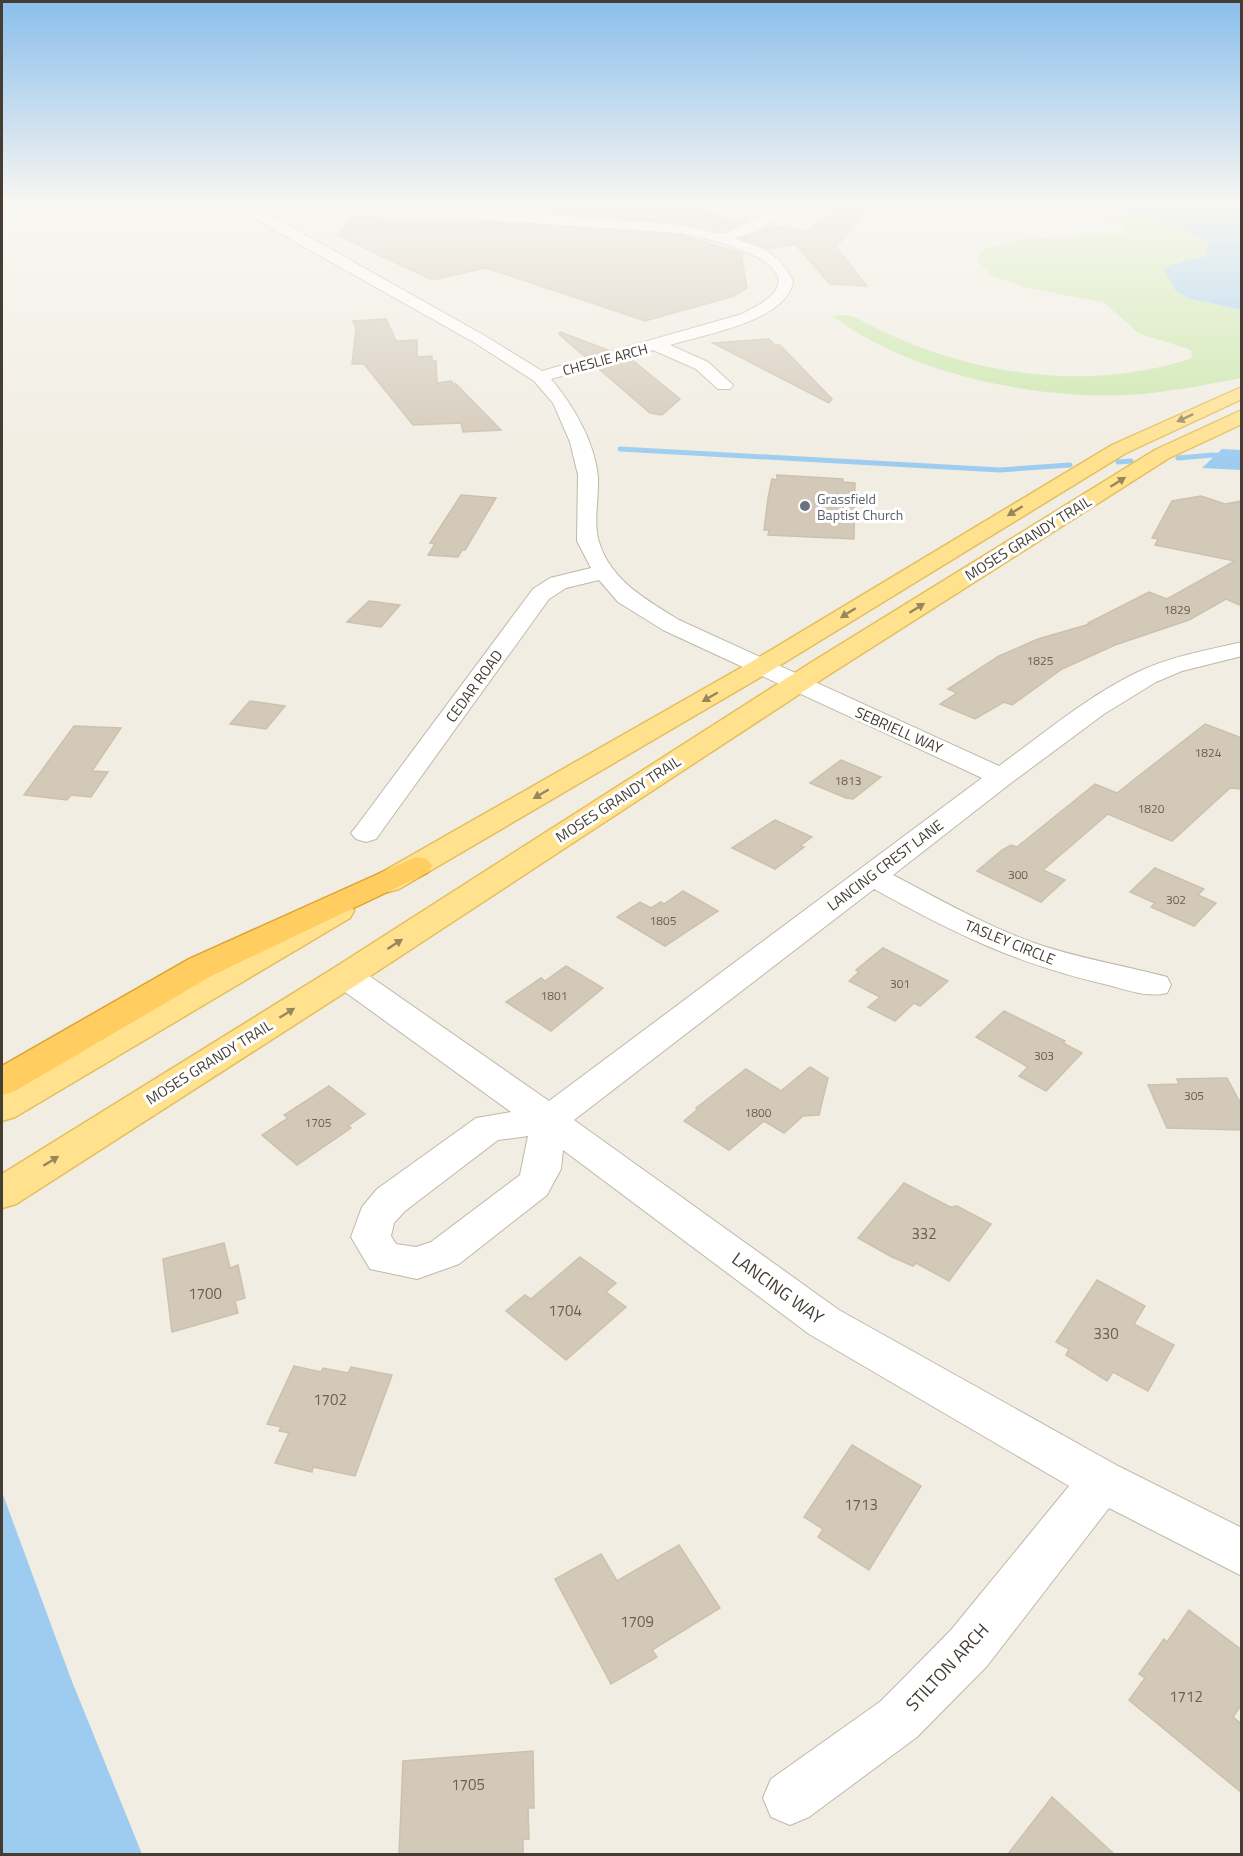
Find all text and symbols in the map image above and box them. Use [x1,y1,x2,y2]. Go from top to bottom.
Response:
street label: CHESLIE ARCH [560,338,650,380]
one-way arrow [1177,413,1194,422]
one-way arrow [1110,477,1126,488]
place label: Grassfield Baptist Church [817,488,903,525]
street label: MOSES GRANDY TRAIL [960,490,1096,586]
marker: Grassfield Baptist Church [798,499,812,513]
one-way arrow [1006,506,1023,517]
house number: 1829 [1164,600,1191,619]
one-way arrow [909,602,925,613]
one-way arrow [840,608,857,619]
street label: CEDAR ROAD [440,645,508,727]
house number: 1825 [1027,651,1054,670]
one-way arrow [701,691,718,701]
street label: SEBRIELL WAY [851,700,947,760]
house number: 1824 [1195,743,1222,762]
street label: MOSES GRANDY TRAIL [551,750,685,848]
house number: 1813 [835,771,861,790]
one-way arrow [532,789,549,799]
house number: 1820 [1138,799,1165,818]
street label: LANCING CREST LANE [822,814,948,916]
house number: 300 [1008,865,1028,884]
house number: 302 [1166,890,1186,909]
house number: 1805 [650,911,677,930]
street label: TASLEY CIRCLE [961,913,1059,971]
one-way arrow [387,938,403,949]
house number: 301 [890,974,910,993]
house number: 1801 [541,986,567,1005]
one-way arrow [279,1007,295,1018]
street label: MOSES GRANDY TRAIL [141,1014,277,1110]
house number: 303 [1034,1046,1054,1065]
house number: 305 [1184,1086,1204,1105]
house number: 1800 [745,1103,772,1122]
house number: 1705 [305,1113,332,1132]
one-way arrow [43,1156,59,1167]
house number: 332 [911,1222,937,1245]
street label: LANCING WAY [726,1245,830,1331]
house number: 1700 [188,1282,222,1305]
house number: 1704 [548,1299,582,1322]
house number: 330 [1093,1322,1119,1345]
house number: 1702 [313,1388,347,1411]
house number: 1713 [844,1493,878,1516]
house number: 1709 [620,1610,654,1633]
street label: STILTON ARCH [899,1617,995,1717]
house number: 1712 [1169,1685,1203,1708]
house number: 1705 [451,1773,485,1796]

